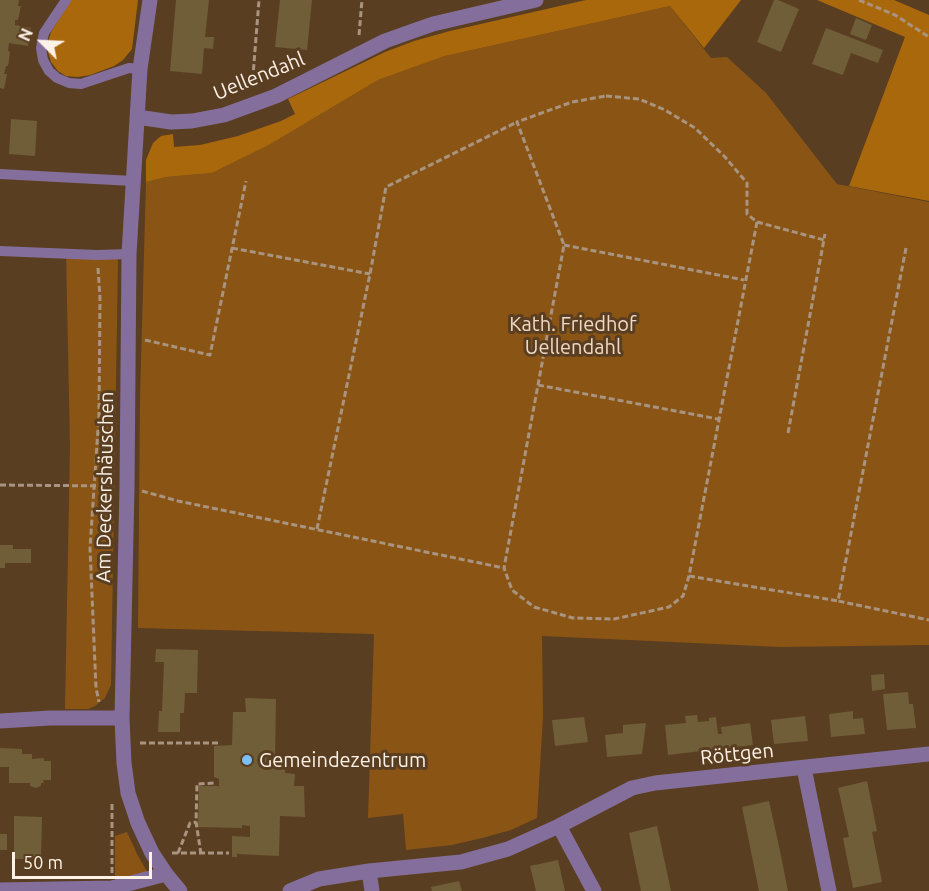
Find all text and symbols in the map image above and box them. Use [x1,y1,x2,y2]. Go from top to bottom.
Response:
north arrow [12,12,72,72]
text: N [15,26,36,44]
street label: Uellendahl [210,47,308,105]
park label: Kath. Friedhof Uellendahl [509,312,637,359]
street label: Am Deckershäuschen [91,391,119,583]
street label: Röttgen [699,738,775,770]
place label: Gemeindezentrum [259,748,426,772]
marker: Gemeindezentrum [240,753,254,767]
scale bar [15,840,154,878]
text: 50 m [23,852,63,872]

